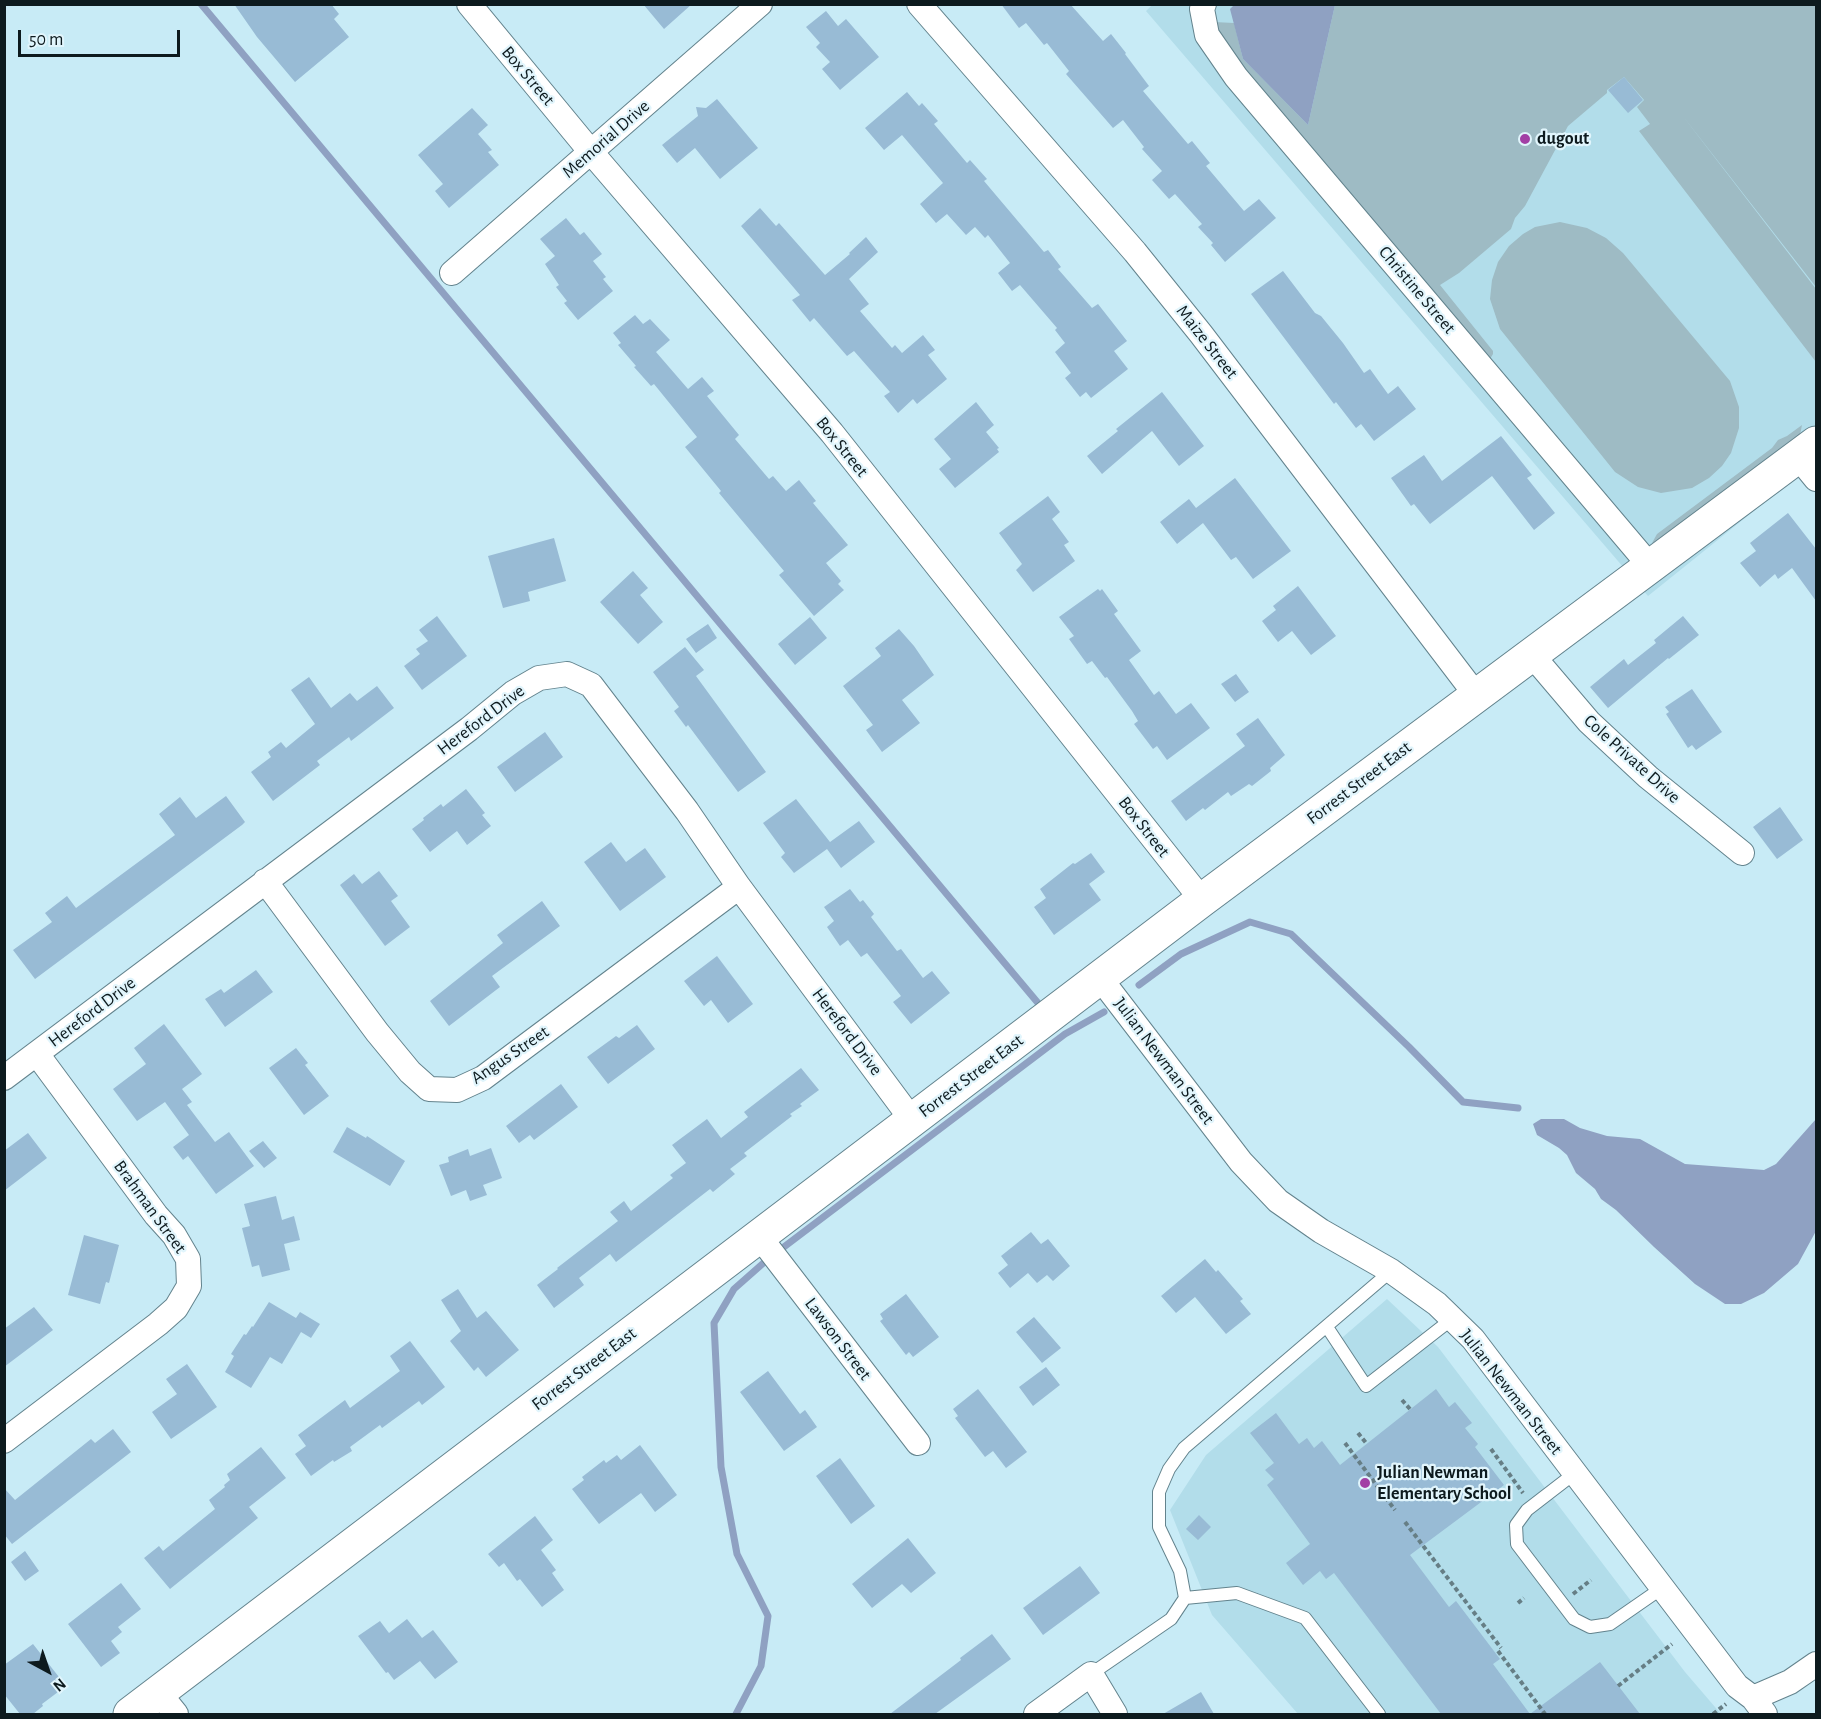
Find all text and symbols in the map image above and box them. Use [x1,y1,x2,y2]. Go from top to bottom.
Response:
scale bar [21,18,183,56]
text: 50 m [29,31,63,49]
street label: Box Street [497,42,559,110]
street label: Memorial Drive [558,95,654,183]
place label: dugout [1537,128,1589,150]
marker: dugout [1518,132,1532,146]
street label: Christine Street [1374,242,1460,338]
street label: Maize Street [1172,301,1242,383]
street label: Box Street [811,413,873,481]
street label: Hereford Drive [433,680,529,760]
street label: Cole Private Drive [1579,710,1685,808]
street label: Forrest Street East [1302,737,1416,829]
street label: Box Street [1114,792,1174,862]
street label: Hereford Drive [44,972,140,1052]
street label: Hereford Drive [807,984,887,1080]
street label: Julian Newman Street [1109,993,1219,1129]
street label: Angus Street [467,1021,553,1089]
street label: Forrest Street East [914,1030,1028,1122]
street label: Brahman Street [109,1156,191,1258]
street label: Lawson Street [800,1294,876,1384]
street label: Forrest Street East [527,1323,641,1415]
street label: Julian Newman Street [1455,1325,1567,1459]
place label: Julian Newman Elementary School [1377,1462,1512,1504]
marker: Julian Newman Elementary School [1358,1476,1372,1490]
north arrow [18,1641,78,1701]
text: N [50,1675,69,1694]

